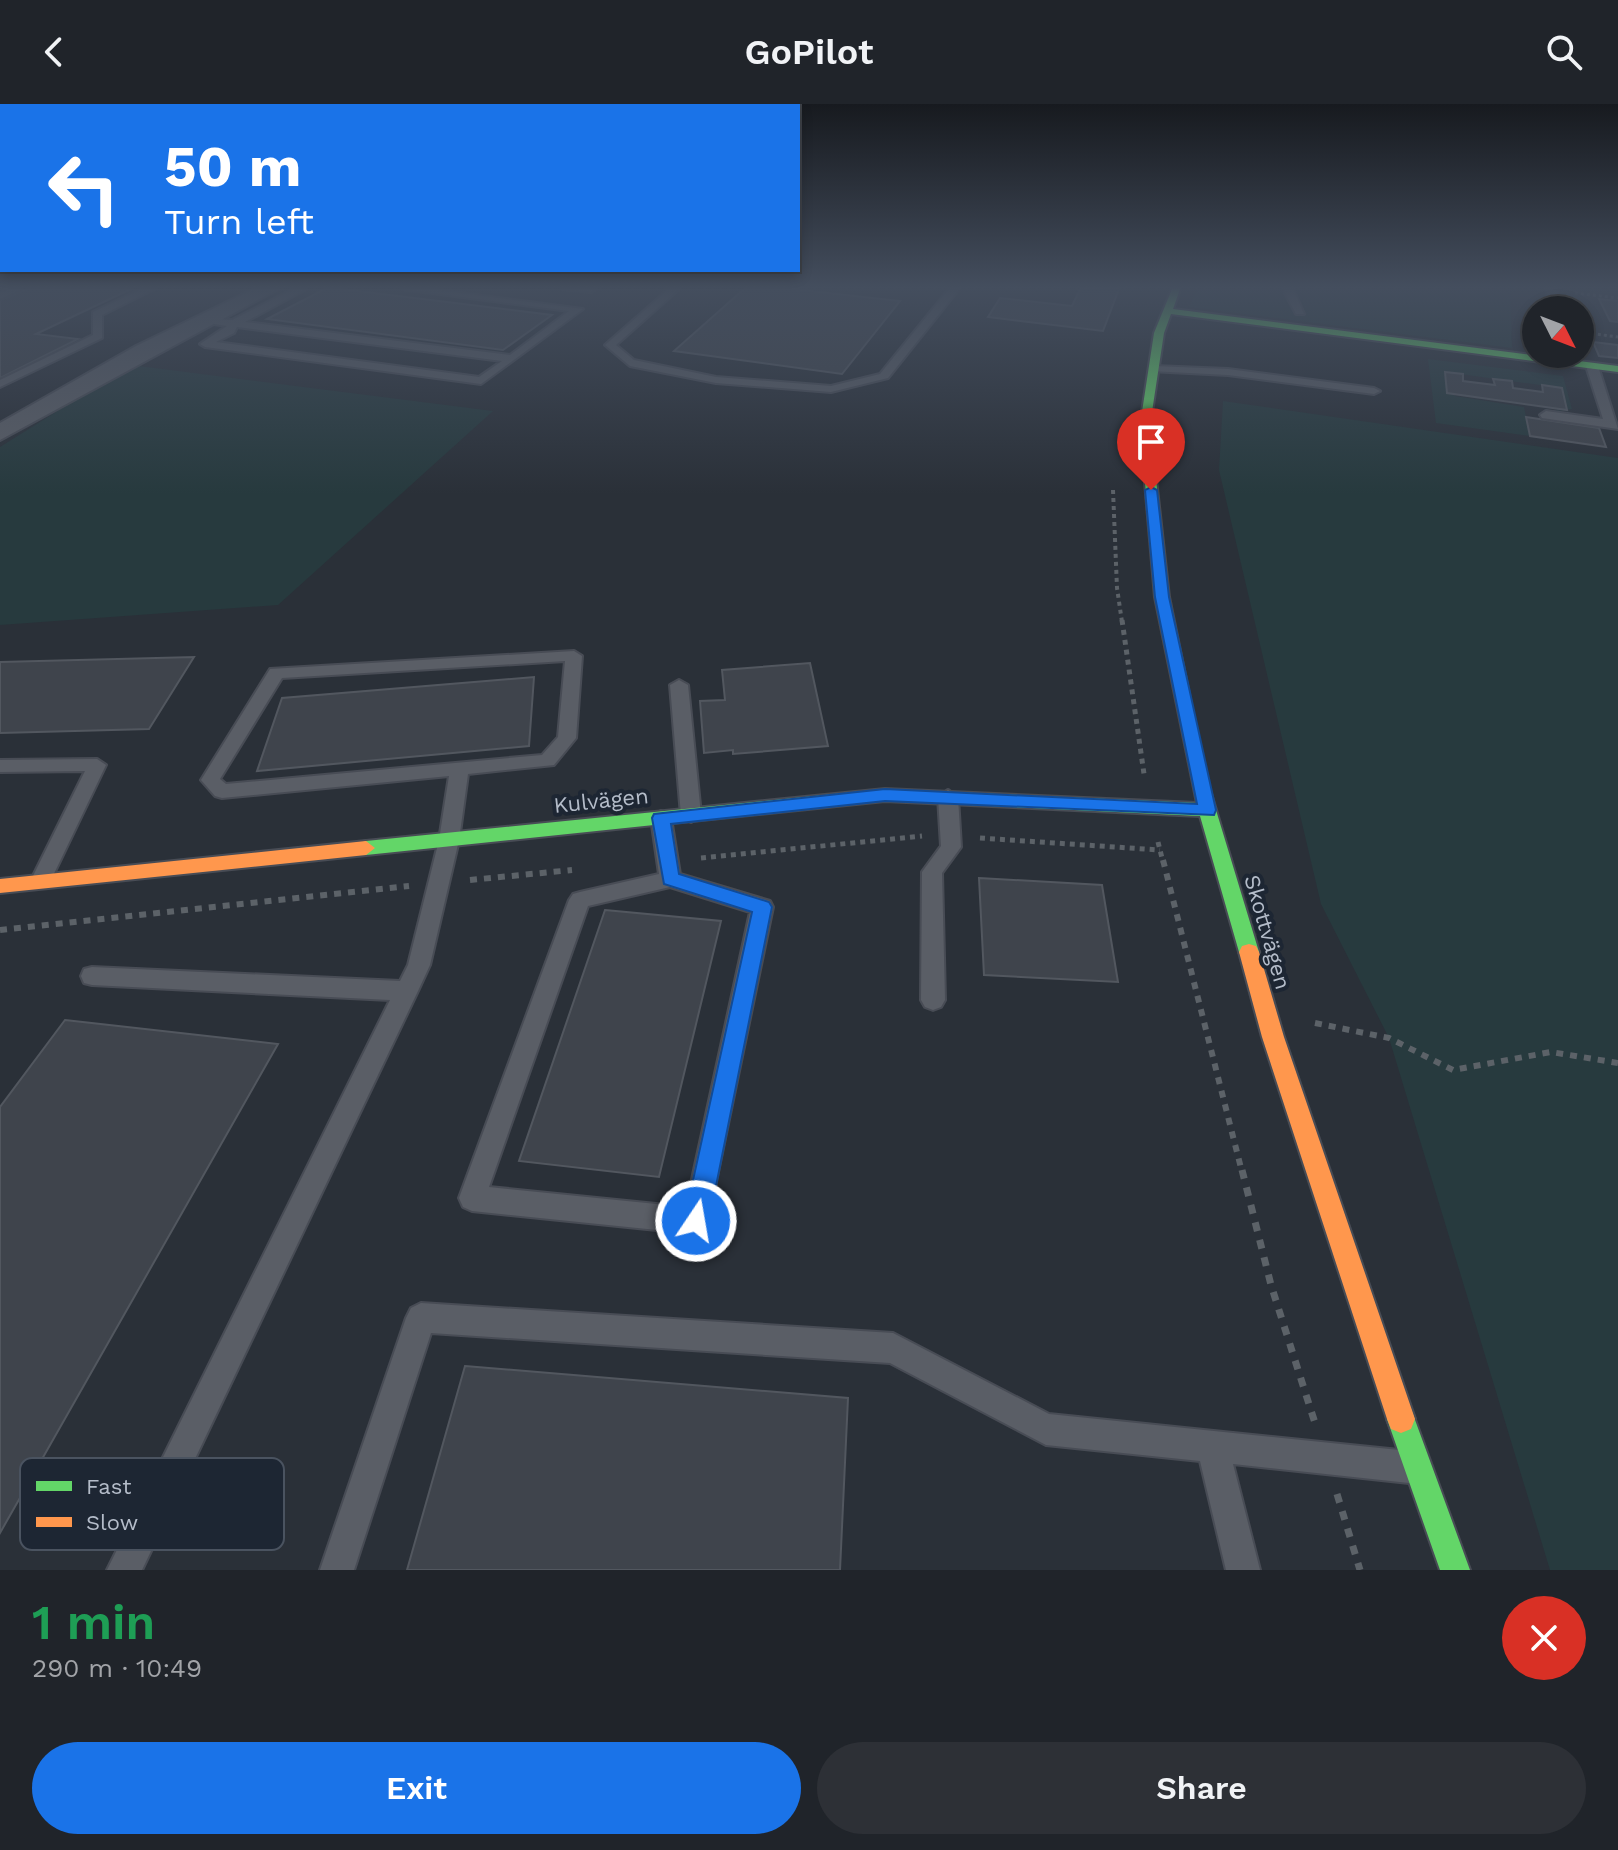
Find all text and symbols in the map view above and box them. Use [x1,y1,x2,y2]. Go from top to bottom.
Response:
icon: back [32,30,76,74]
icon: search [1542,30,1586,74]
text: GoPilot [744,31,874,73]
text: 50 m [164,134,301,200]
icon: left [32,136,136,240]
text: Turn left [164,201,314,243]
north arrow [1522,296,1594,368]
map controls [1522,296,1594,368]
pin [1117,408,1185,490]
icon: arrive [1129,420,1173,464]
street label: Kulvägen [552,783,650,818]
street label: Skottvägen [1239,872,1296,992]
position arrow [654,1179,738,1263]
legend [20,1458,284,1550]
text: Fast [86,1474,132,1499]
text: Slow [86,1510,138,1535]
text: 1 min [32,1594,155,1651]
button: close [1502,1596,1586,1680]
text: 290 m · 10:49 [32,1653,202,1683]
button: Exit [32,1742,801,1834]
button: Share [817,1742,1586,1834]

